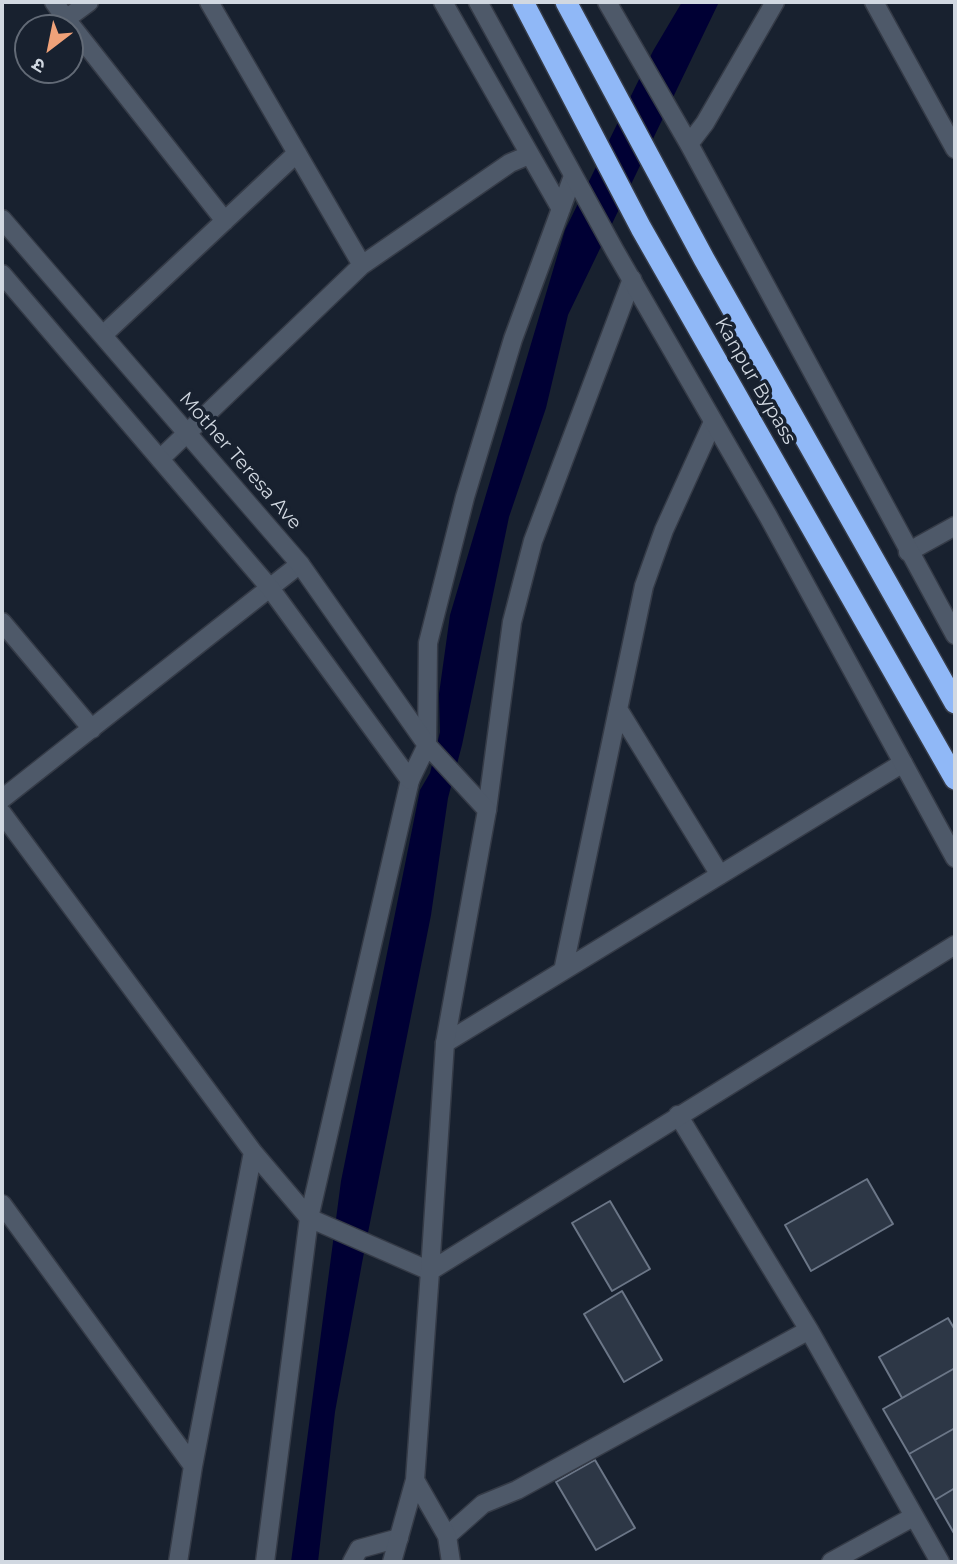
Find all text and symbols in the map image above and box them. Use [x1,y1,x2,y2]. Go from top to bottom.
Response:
north arrow [14,14,84,84]
text: उ [28,53,49,78]
street label: Kanpur Bypass [709,313,801,449]
street label: Mother Teresa Ave [174,388,306,534]

